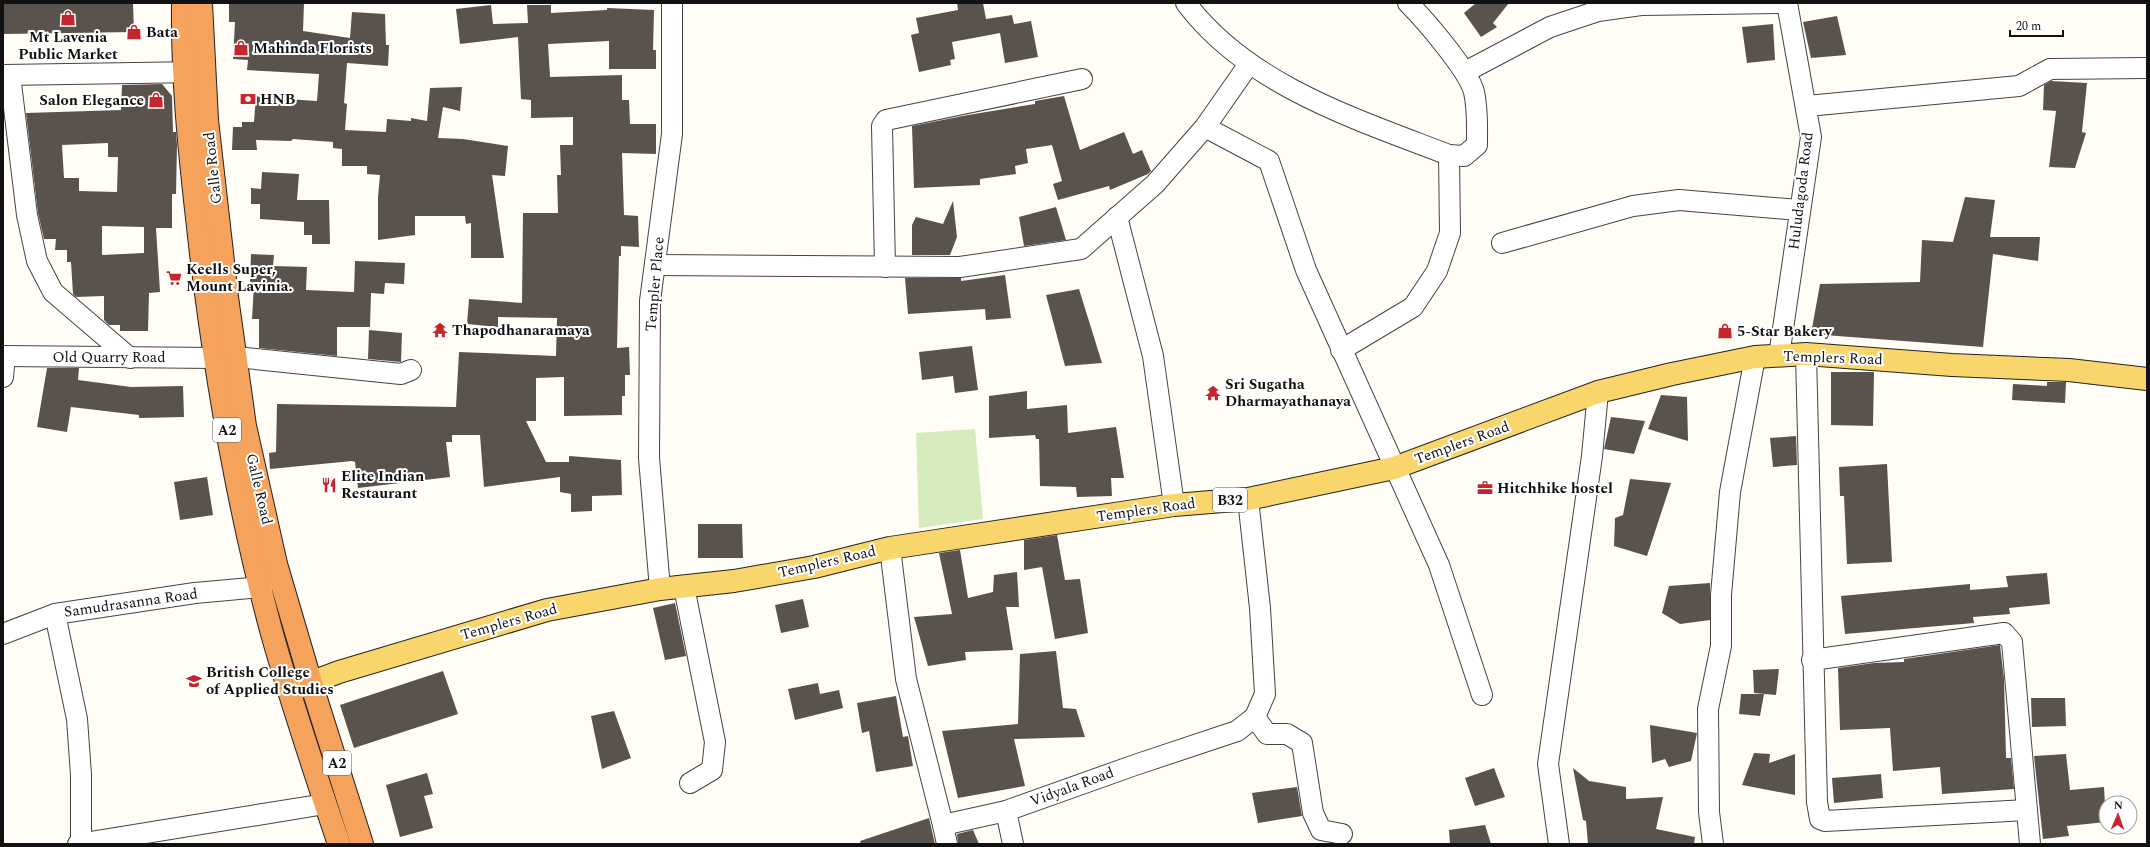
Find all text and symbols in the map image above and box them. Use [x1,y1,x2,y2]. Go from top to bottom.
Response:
shop icon: Mt Lavenia Public Market [59,9,77,27]
scale bar [2010,12,2063,38]
text: 20 m [2016,17,2041,36]
place label: Bata [146,21,178,44]
shop icon: Bata [125,23,143,41]
place label: Mt Lavenia Public Market [18,26,118,66]
place label: Mahinda Florists [253,37,372,60]
shop icon: Mahinda Florists [232,39,250,57]
place label: HNB [260,88,296,111]
place label: Salon Elegance [39,89,144,112]
bank icon: HNB [239,90,257,108]
shop icon: Salon Elegance [147,91,165,109]
street label: Galle Road [198,131,228,205]
street label: Huludagoda Road [1782,131,1820,251]
street label: Templer Place [639,236,671,332]
place label: Keells Super, Mount Lavinia. [186,258,292,298]
supermarket icon: Keells Super, Mount Lavinia. [165,269,183,287]
place label: Thapodhanaramaya [452,319,590,342]
place label: 5-Star Bakery [1737,320,1832,343]
temple icon: Thapodhanaramaya [431,321,449,339]
shop icon: 5-Star Bakery [1716,322,1734,340]
street label: Templers Road [1783,345,1883,371]
street label: Old Quarry Road [52,346,166,369]
place label: Sri Sugatha Dharmayathanaya [1225,373,1351,413]
temple icon: Sri Sugatha Dharmayathanaya [1204,384,1222,402]
street label: Templers Road [1411,415,1513,471]
road number: A2 [213,418,241,442]
street label: Galle Road [240,451,278,527]
place label: Elite Indian Restaurant [341,465,424,505]
restaurant icon: Elite Indian Restaurant [320,476,338,494]
place label: Hitchhike hostel [1497,477,1613,500]
office icon: Hitchhike hostel [1476,479,1494,497]
road number: B32 [1213,488,1247,512]
street label: Templers Road [1095,492,1197,528]
street label: Templers Road [776,540,878,584]
street label: Samudrasanna Road [63,582,199,624]
street label: Templers Road [458,597,560,647]
place label: British College of Applied Studies [206,661,334,701]
school or university icon: British College of Applied Studies [185,672,203,690]
road number: A2 [323,751,351,775]
street label: Vidyala Road [1027,761,1117,813]
north arrow [2098,795,2138,835]
text: N [2114,797,2123,814]

